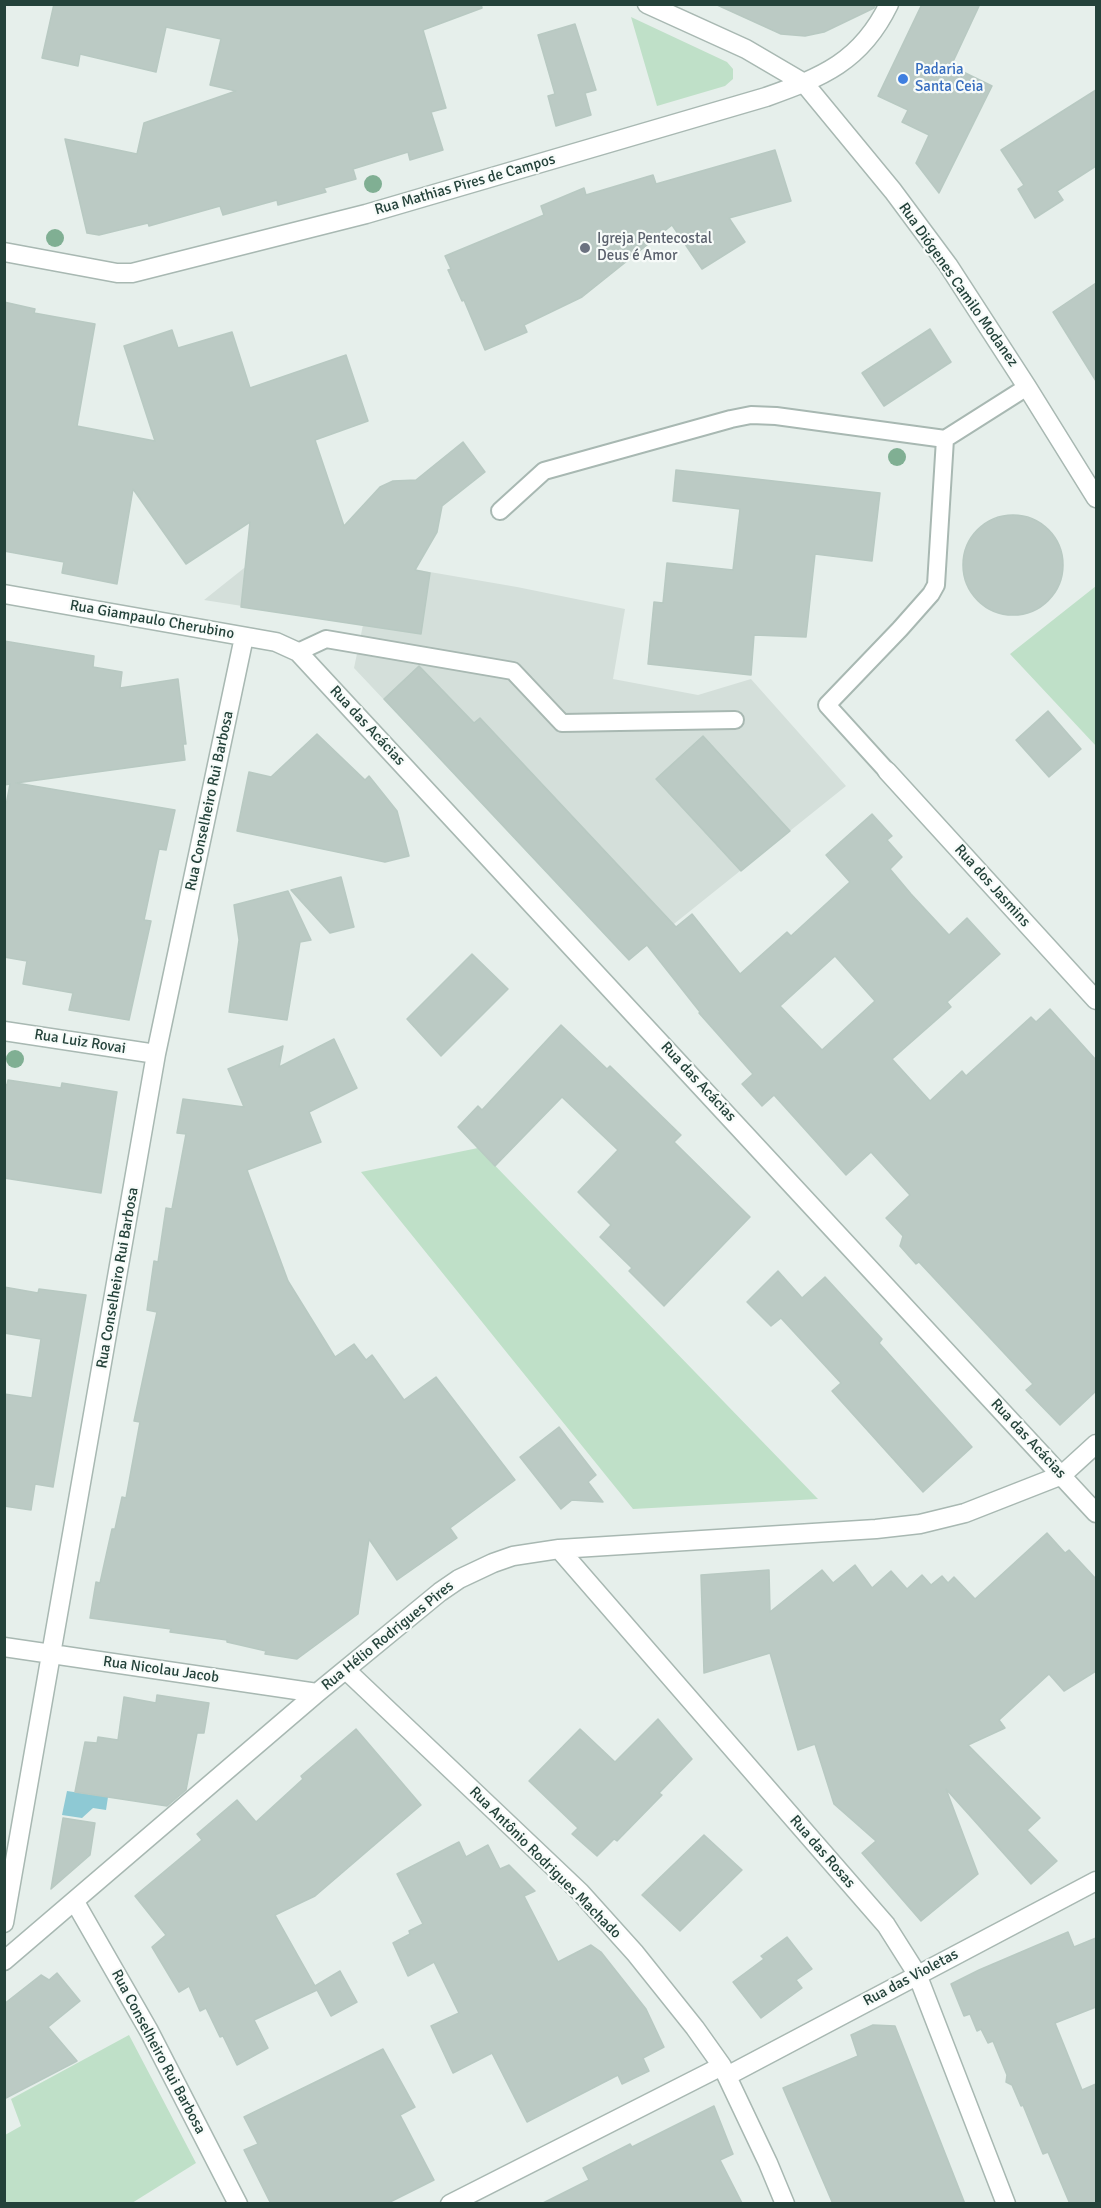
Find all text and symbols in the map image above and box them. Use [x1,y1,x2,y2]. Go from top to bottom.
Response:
place label: Padaria Santa Ceia [915,61,983,96]
marker: Padaria Santa Ceia [896,72,910,86]
street label: Rua Mathias Pires de Campos [373,151,557,219]
street label: Rua Diógenes Camilo Modanez [894,200,1022,370]
place label: Igreja Pentecostal Deus é Amor [597,230,712,265]
marker: Igreja Pentecostal Deus é Amor [578,241,592,255]
street label: Rua Giampaulo Cherubino [68,597,236,643]
street label: Rua das Acácias [326,682,408,770]
street label: Rua Conselheiro Rui Barbosa [182,709,238,893]
street label: Rua dos Jasmins [950,841,1034,931]
street label: Rua Luiz Rovai [33,1026,127,1058]
street label: Rua das Acácias [657,1038,739,1126]
street label: Rua Conselheiro Rui Barbosa [93,1186,143,1370]
street label: Rua das Acácias [987,1395,1069,1483]
street label: Rua Hélio Rodrigues Pires [318,1577,458,1695]
street label: Rua Nicolau Jacob [102,1653,220,1687]
street label: Rua Antônio Rodrigues Machado [465,1783,625,1943]
street label: Rua das Rosas [786,1812,858,1892]
street label: Rua das Violetas [860,1945,962,2011]
street label: Rua Conselheiro Rui Barbosa [107,1967,209,2137]

